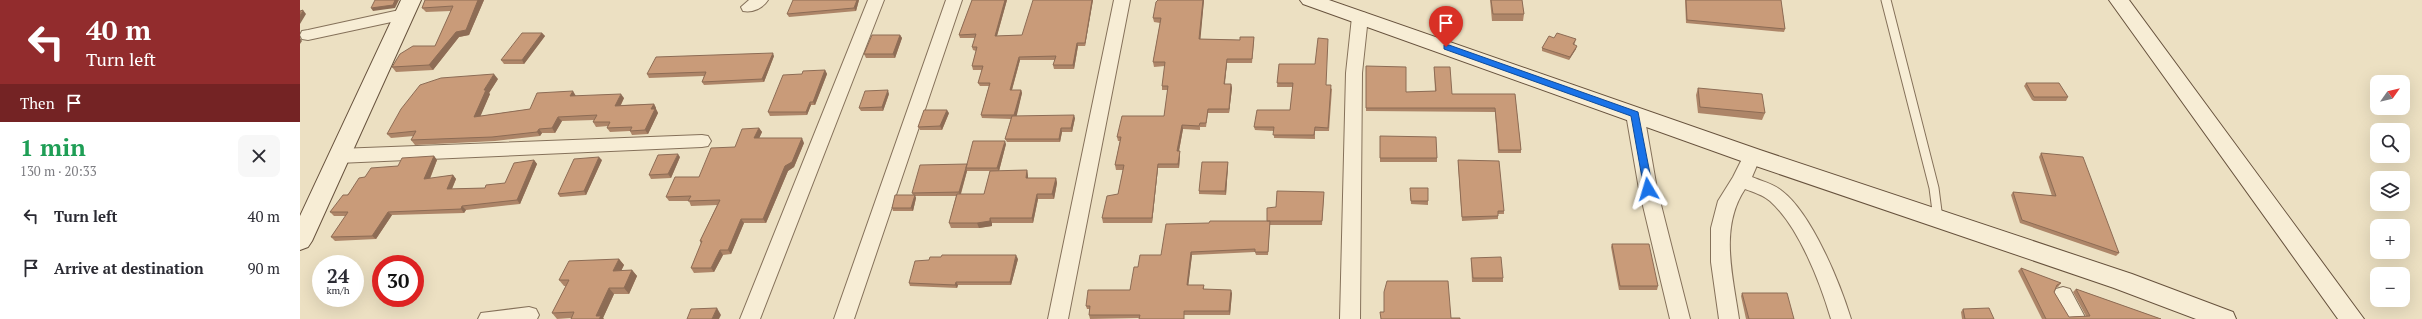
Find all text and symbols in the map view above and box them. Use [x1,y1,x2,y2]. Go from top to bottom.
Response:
pin [1429,6,1463,47]
text: 40 m [86,11,151,48]
icon: arrive [1435,12,1457,34]
icon: left [20,16,72,68]
text: Turn left [86,47,156,71]
north arrow [2370,75,2410,115]
map controls [2370,75,2410,307]
icon: arrive [63,92,85,114]
text: Then [20,93,55,113]
button: search [2370,123,2410,163]
text: 1 min [20,131,86,163]
button: close [238,135,280,177]
text: 130 m · 20:33 [20,162,97,180]
position arrow [1627,168,1669,210]
button: layers [2370,171,2410,211]
icon: left [20,205,42,227]
text: Turn left [54,206,118,226]
text: 40 m [247,206,280,226]
button: + [2370,219,2410,259]
speed limit sign: 30 [372,255,424,307]
icon: arrive [20,257,42,279]
text: Arrive at destination [54,258,204,278]
text: 90 m [247,258,280,278]
text: 24 [327,262,349,289]
button: − [2370,267,2410,307]
text: km/h [326,284,350,297]

